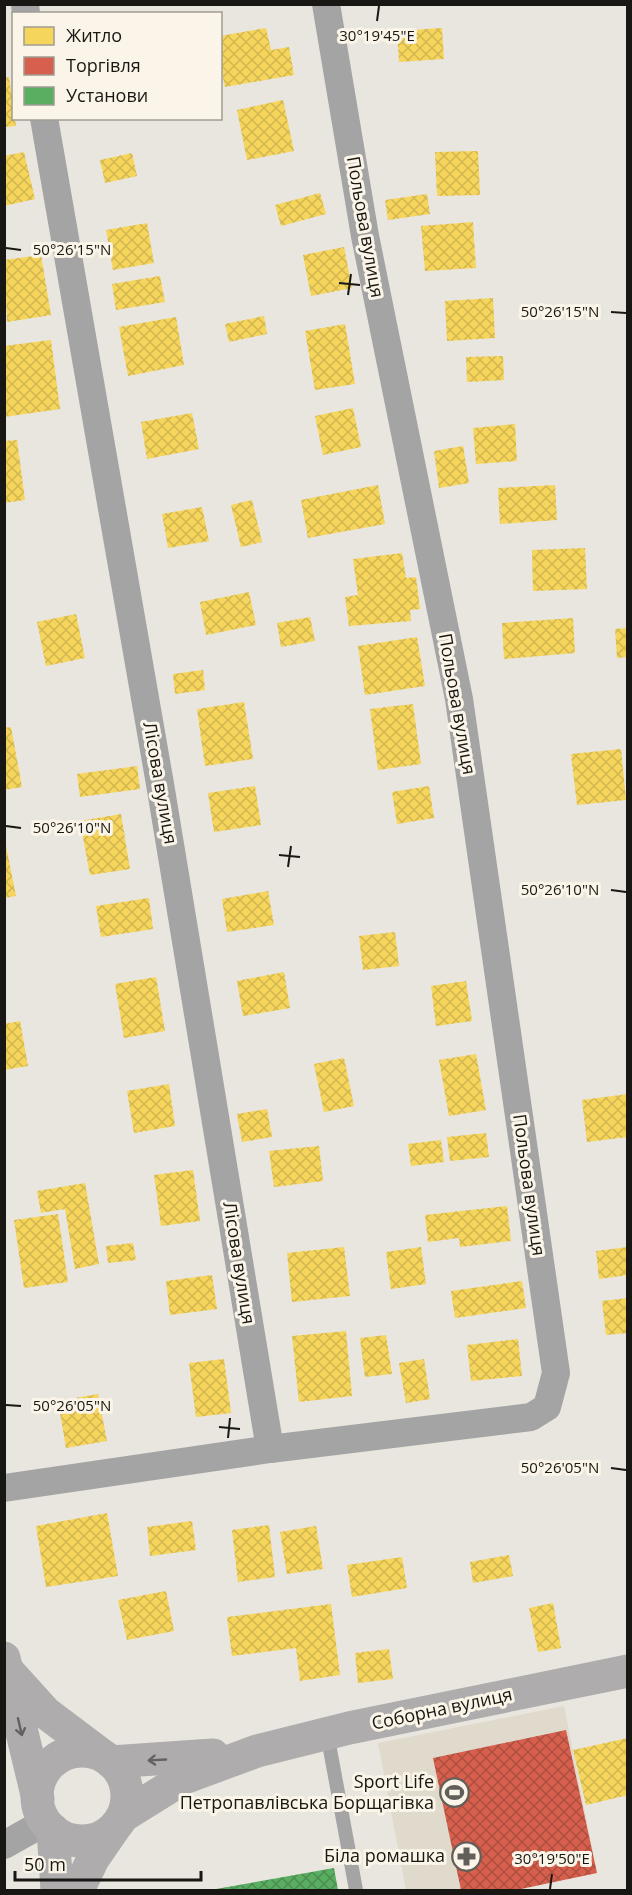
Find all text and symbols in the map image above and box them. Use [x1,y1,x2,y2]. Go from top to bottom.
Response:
legend [12,12,222,120]
text: Житло [66,23,122,47]
text: 30°19'45"E [339,25,415,45]
text: Торгівля [66,53,141,77]
text: Установи [66,83,148,107]
street label: Польова вулиця [342,154,390,299]
text: 50°26'15"N [33,239,111,259]
text: 50°26'15"N [521,301,599,321]
street label: Польова вулиця [434,631,482,776]
street label: Лісова вулиця [138,720,184,846]
text: 50°26'10"N [33,817,111,837]
text: 50°26'10"N [521,879,599,899]
street label: Польова вулиця [508,1112,552,1257]
street label: Лісова вулиця [218,1200,262,1326]
text: 50°26'05"N [33,1395,111,1415]
text: 50°26'05"N [521,1457,599,1477]
street label: Соборна вулиця [369,1681,514,1735]
one-way arrow [14,1717,26,1736]
one-way arrow [147,1754,167,1765]
place label: Sport Life Петропавлівська Борщагівка [180,1769,434,1814]
sports icon: Sport Life Петропавлівська Борщагівка [439,1776,471,1808]
pharmacy icon: Біла ромашка [450,1840,482,1872]
place label: Біла ромашка [324,1843,445,1867]
scale bar [15,1844,201,1882]
text: 30°19'50"E [514,1848,590,1868]
text: 50 m [24,1852,66,1876]

